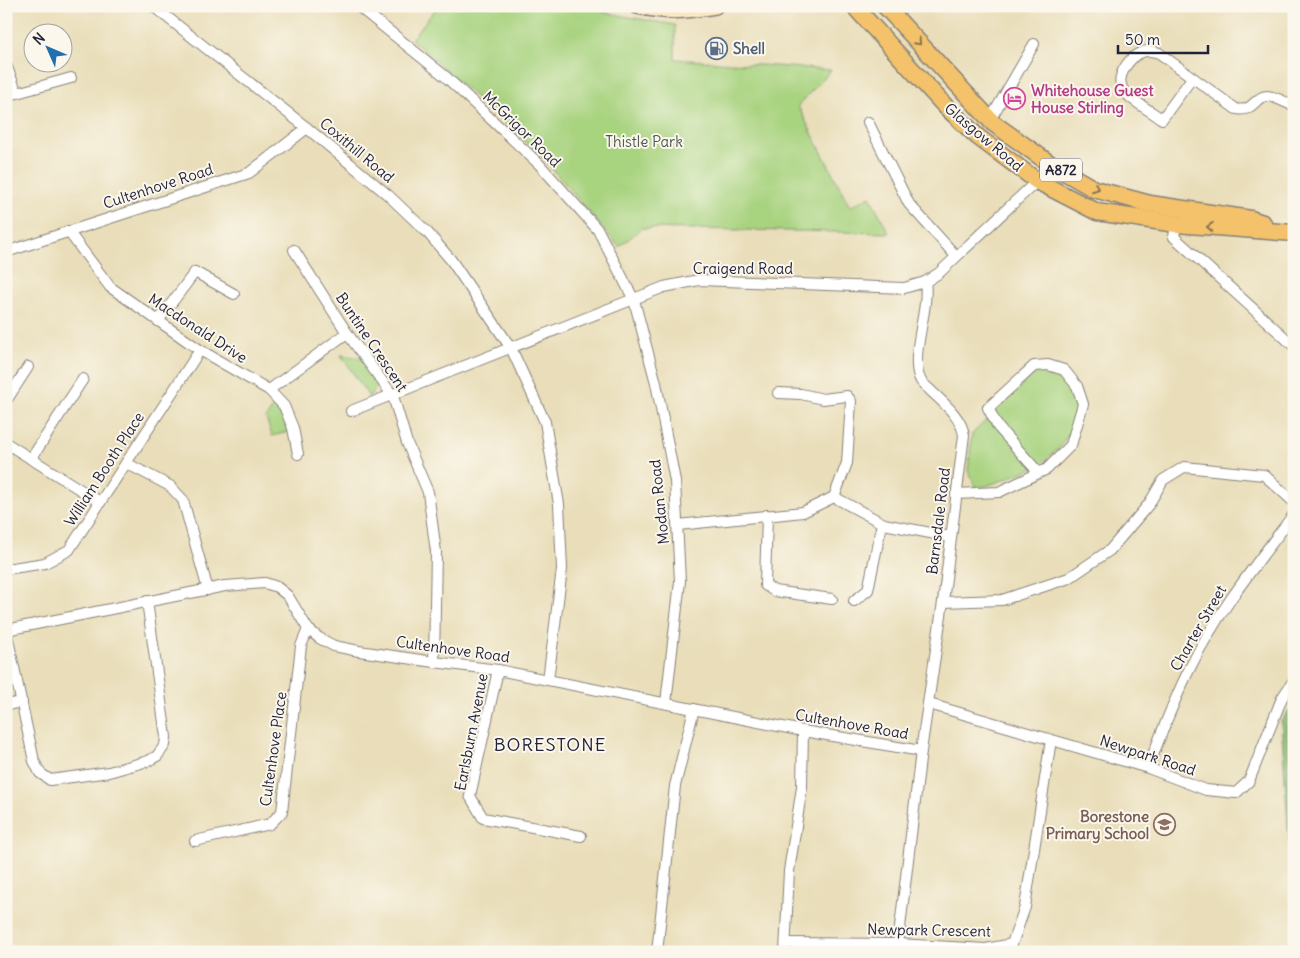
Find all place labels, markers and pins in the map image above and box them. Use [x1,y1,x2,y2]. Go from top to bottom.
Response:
fuel station icon: Shell [705,36,729,60]
place label: Shell [733,39,765,58]
place label: Whitehouse Guest House Stirling [1031,81,1154,118]
hotel icon: Whitehouse Guest House Stirling [1003,87,1027,111]
place label: Borestone Primary School [1046,807,1149,844]
school or university icon: Borestone Primary School [1153,813,1177,837]

